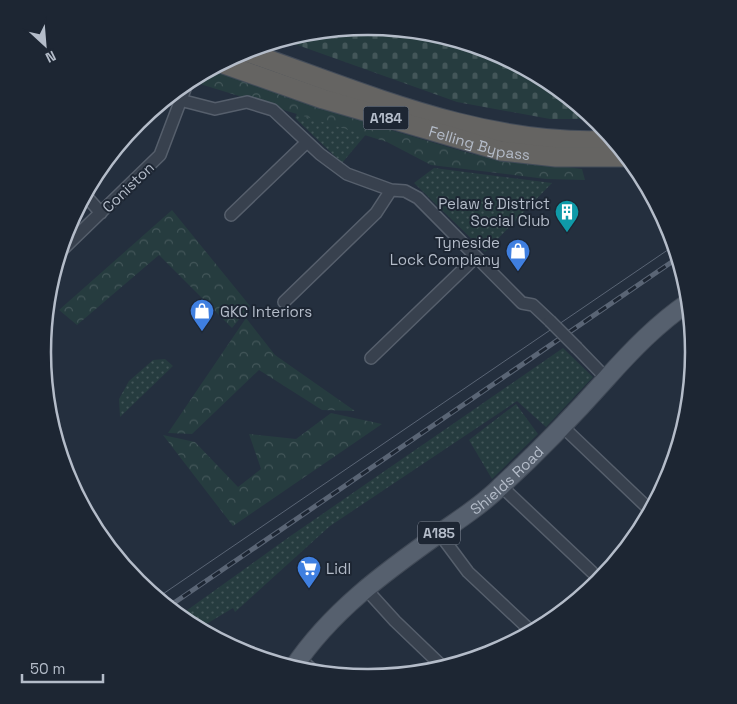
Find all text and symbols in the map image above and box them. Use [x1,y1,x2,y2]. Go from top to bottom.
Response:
north arrow [20,20,70,70]
text: N [43,47,59,67]
road number: A184 [364,106,408,130]
street label: Felling Bypass [427,121,531,164]
street label: Coniston [98,158,158,216]
place label: Pelaw & District Social Club [438,194,550,230]
building icon: Pelaw & District Social Club [554,199,580,233]
place label: Tyneside Lock Complany [390,233,500,269]
shop icon: Tyneside Lock Complany [505,238,531,272]
shop icon: GKC Interiors [189,298,215,332]
place label: GKC Interiors [220,302,312,321]
street label: Shields Road [466,442,547,518]
road number: A185 [418,522,460,544]
supermarket icon: Lidl [296,555,322,589]
place label: Lidl [326,559,351,578]
scale bar [22,652,104,684]
text: 50 m [30,659,65,678]

